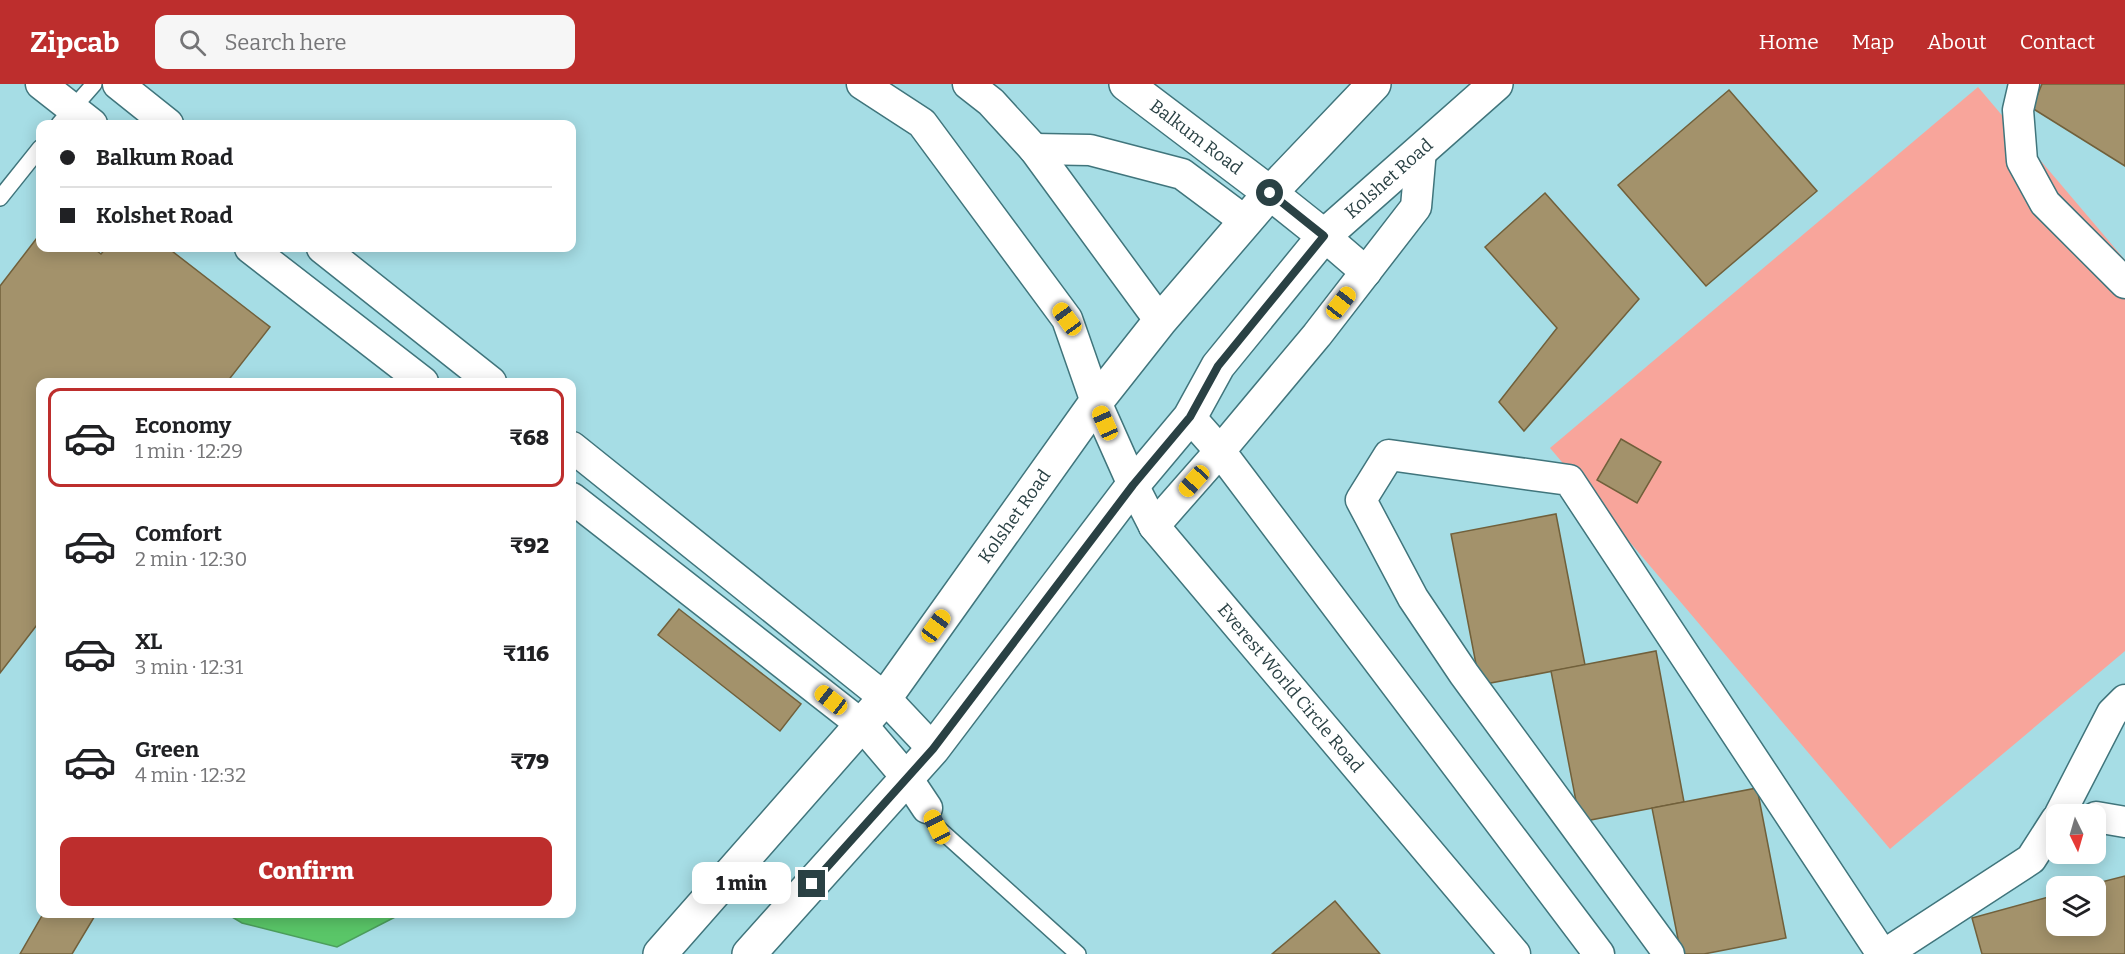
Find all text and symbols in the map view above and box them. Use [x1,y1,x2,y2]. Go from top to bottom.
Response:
search box [155,15,575,69]
text: Zipcab [30,26,119,59]
icon: search [176,26,209,59]
text: Search here [224,29,347,56]
text: Home [1759,29,1819,55]
text: Map [1852,29,1894,55]
text: About [1927,29,1987,55]
text: Contact [2020,29,2095,55]
street label: Balkum Road [1145,95,1247,179]
street label: Kolshet Road [1341,134,1438,223]
text: Balkum Road [96,144,233,171]
route start [1256,179,1283,206]
text: Kolshet Road [96,202,233,229]
car [1323,283,1359,323]
car [1049,299,1085,339]
car [1089,403,1121,443]
icon: car [63,411,117,465]
text: Economy [135,412,231,439]
text: ₹68 [509,424,549,451]
text: 1 min · 12:29 [135,439,243,463]
car [1175,462,1213,500]
street label: Kolshet Road [974,465,1056,567]
icon: car [63,519,117,573]
text: Comfort [135,520,222,547]
text: ₹92 [510,532,549,559]
text: 2 min · 12:30 [135,547,247,571]
street label: Everest World Circle Road [1213,599,1368,777]
car [918,606,954,646]
icon: car [63,627,117,681]
text: XL [135,628,162,655]
text: ₹116 [503,640,549,667]
text: 3 min · 12:31 [135,655,243,679]
car [811,682,851,718]
icon: car [63,735,117,789]
text: Green [135,736,199,763]
text: ₹79 [510,748,549,775]
text: 4 min · 12:32 [135,763,246,787]
north arrow [2046,804,2106,864]
map controls [2046,804,2106,936]
car [921,807,953,847]
button: Confirm [60,837,552,906]
callout: 1 min [692,863,791,905]
route end [798,870,825,897]
text: 1 min [716,871,767,895]
button: layers [2046,876,2106,936]

